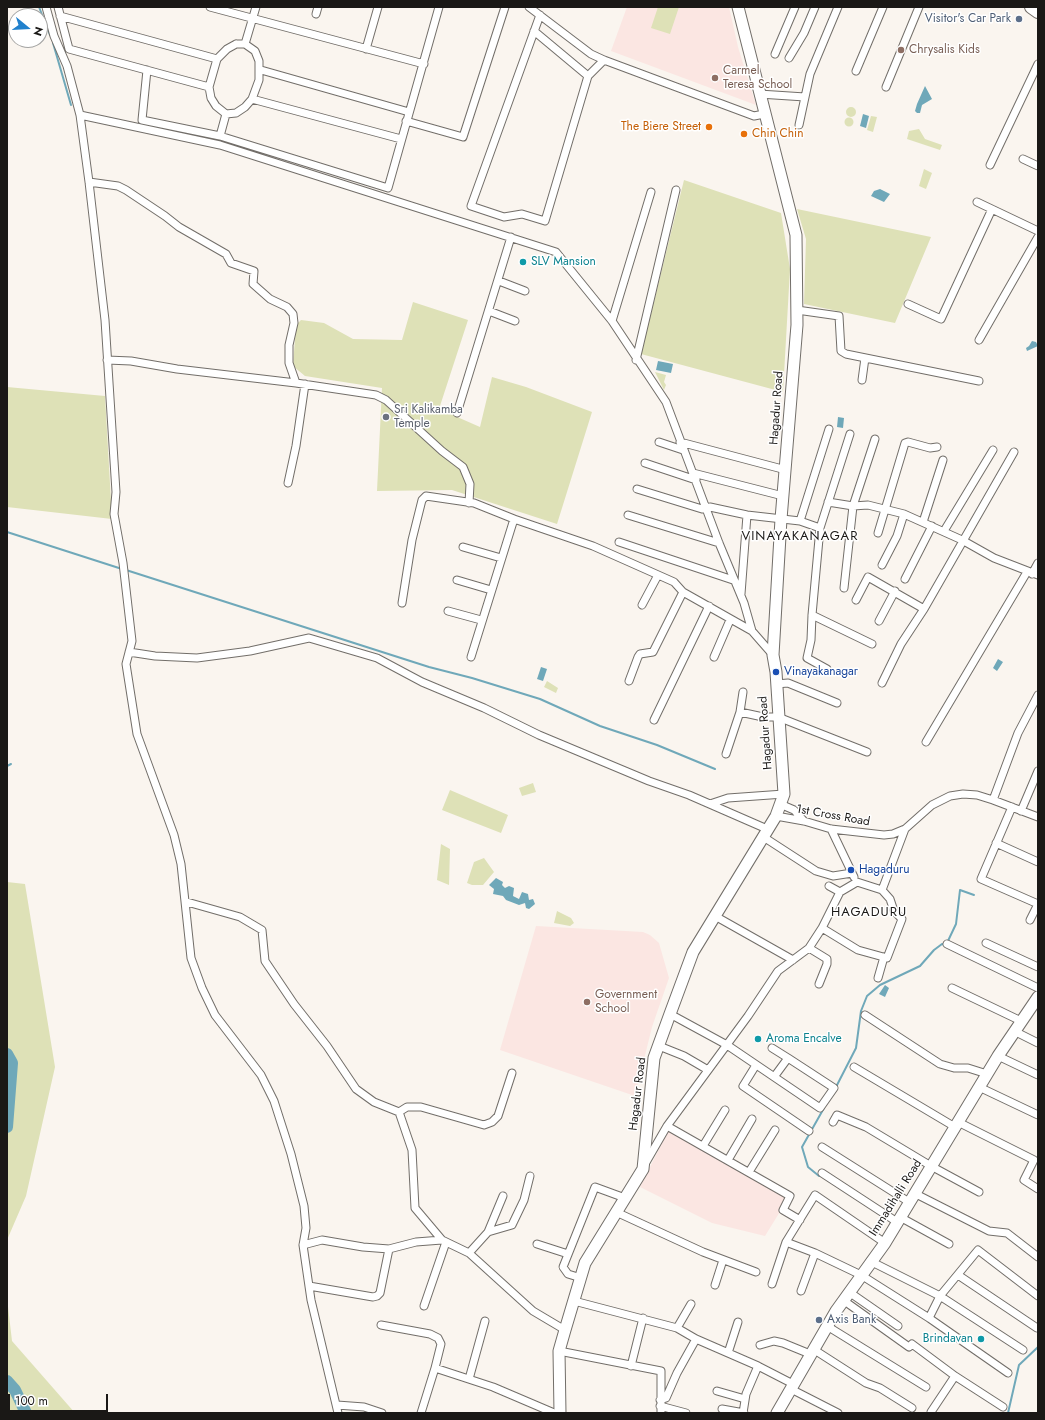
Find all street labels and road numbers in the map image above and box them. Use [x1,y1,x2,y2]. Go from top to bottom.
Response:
street label: Hagadur Road [767,371,787,445]
street label: Hagadur Road [756,696,776,770]
street label: 1st Cross Road [795,802,871,830]
street label: Hagadur Road [626,1057,650,1131]
street label: Immadihalli Road [867,1157,925,1239]

